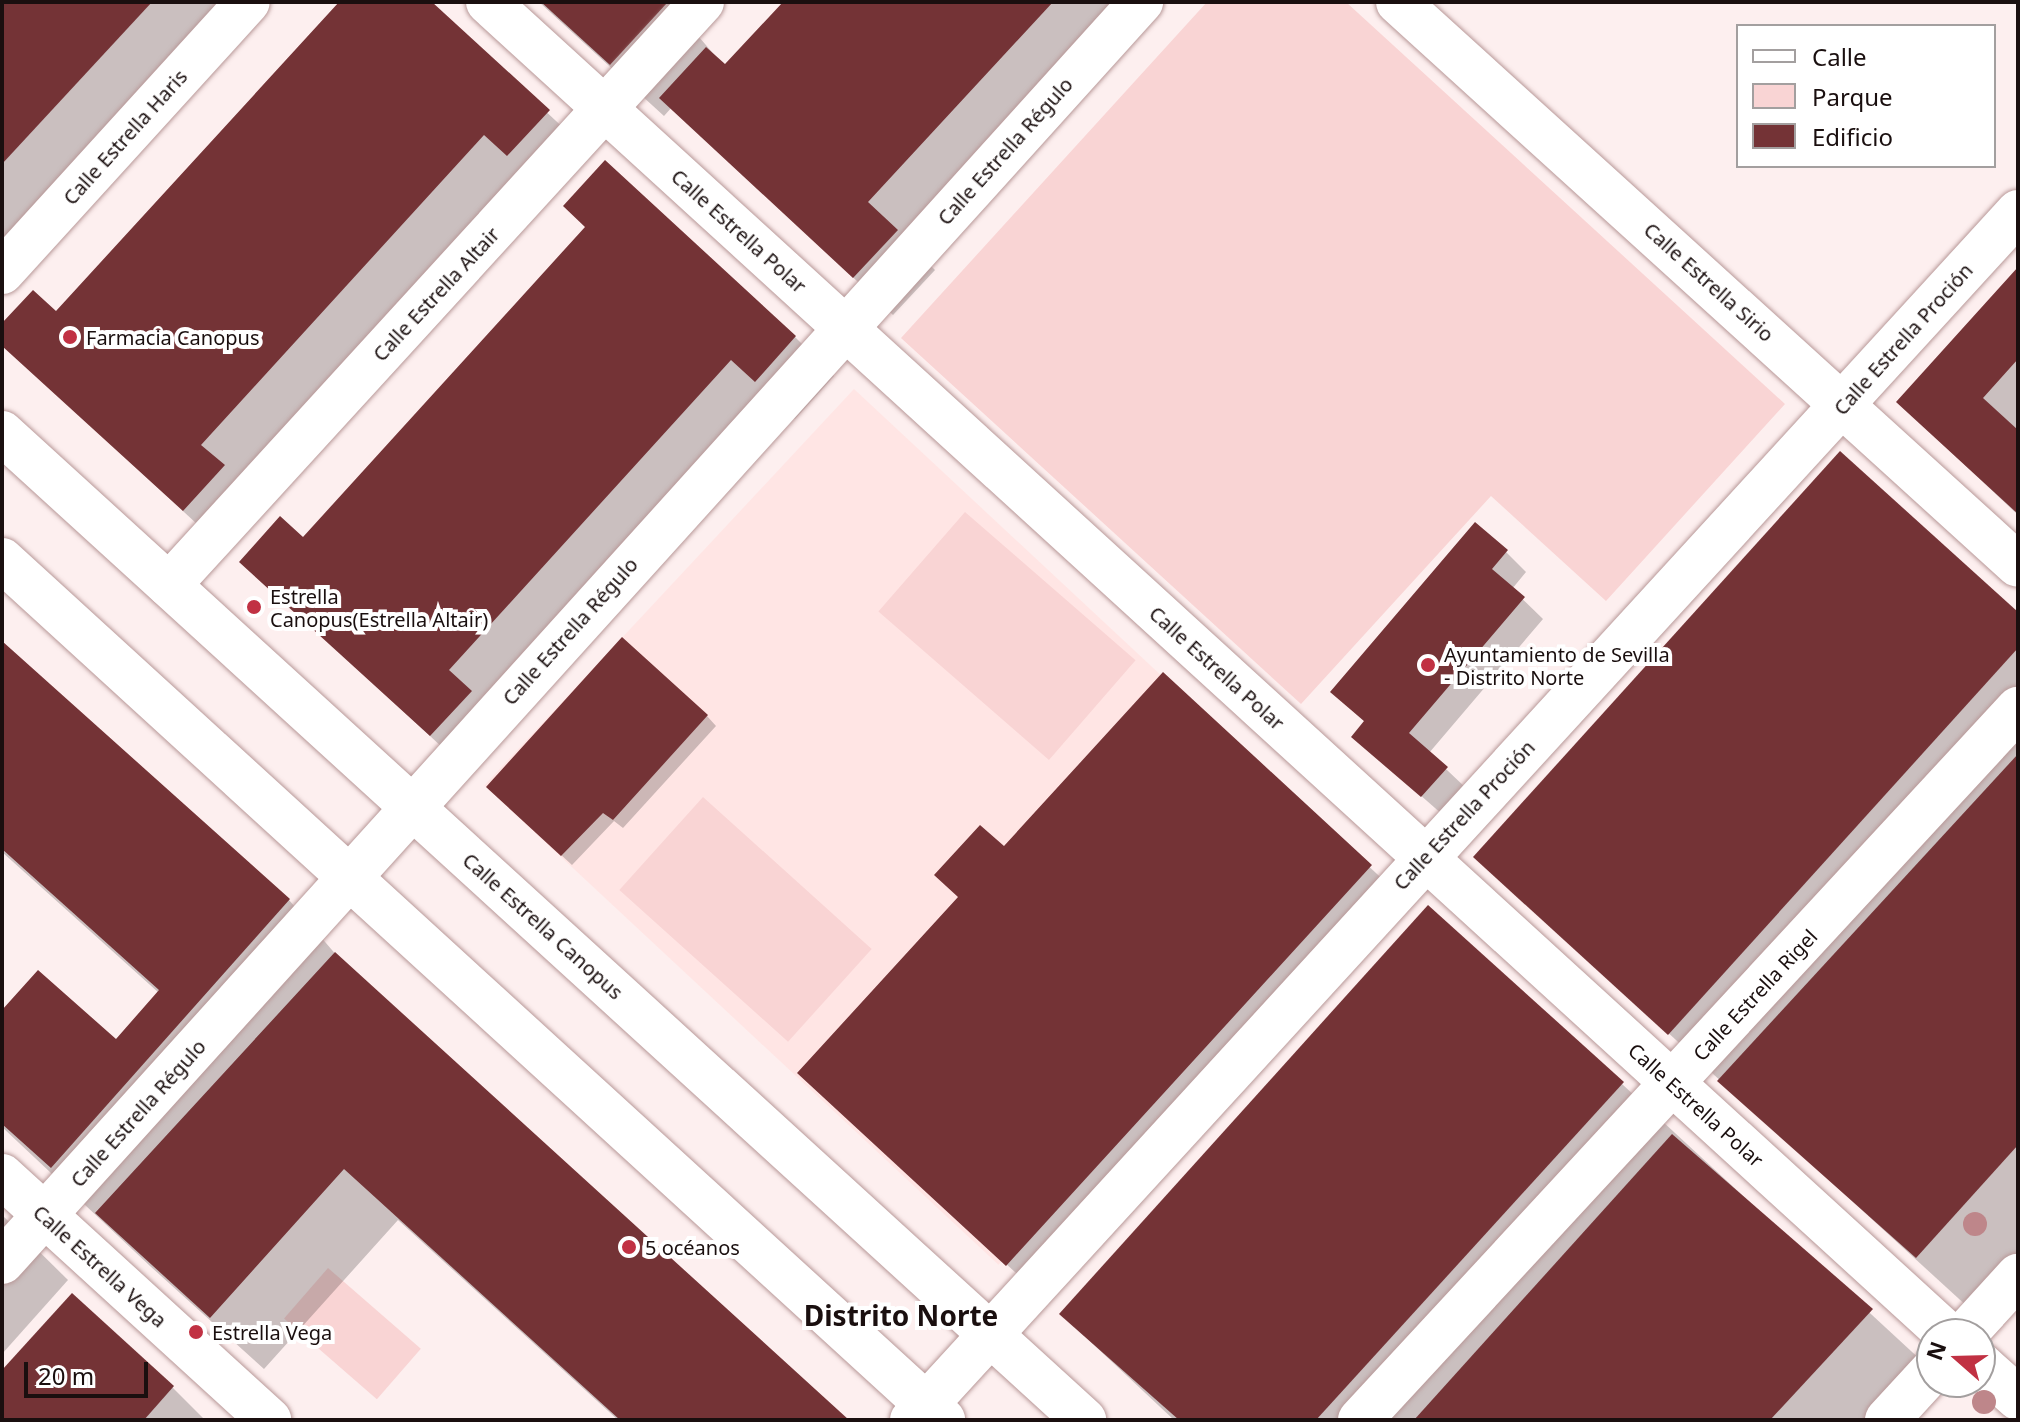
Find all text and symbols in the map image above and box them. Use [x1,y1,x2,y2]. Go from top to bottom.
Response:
legend [1736,24,1996,168]
text: Calle [1812,40,1867,73]
street label: Calle Estrella Haris [58,65,192,209]
street label: Calle Estrella Régulo [932,72,1078,230]
text: Parque [1812,80,1893,113]
text: Edificio [1812,120,1893,153]
street label: Calle Estrella Polar [667,164,811,298]
street label: Calle Estrella Sirio [1639,218,1779,346]
street label: Calle Estrella Altair [368,222,504,366]
street label: Calle Estrella Proción [1829,258,1977,420]
place label: Farmacia Canopus [86,325,260,349]
marker: Farmacia Canopus [61,328,79,346]
street label: Calle Estrella Régulo [497,552,643,710]
place label: Estrella Canopus(Estrella Altair) [270,584,488,631]
marker: Estrella Canopus(Estrella Altair) [245,598,263,616]
street label: Calle Estrella Polar [1145,601,1289,735]
place label: Ayuntamiento de Sevilla - Distrito Norte [1444,642,1670,689]
marker: Ayuntamiento de Sevilla - Distrito Norte [1419,656,1437,674]
street label: Calle Estrella Proción [1388,735,1540,895]
street label: Calle Estrella Canopus [458,848,628,1004]
street label: Calle Estrella Rigel [1688,924,1822,1066]
street label: Calle Estrella Régulo [65,1034,211,1192]
street label: Calle Estrella Polar [1624,1038,1768,1172]
street label: Calle Estrella Vega [28,1200,172,1332]
place label: 5 océanos [645,1235,740,1259]
marker: 5 océanos [620,1238,638,1256]
district label: Distrito Norte [804,1298,998,1332]
north arrow [1916,1318,1996,1398]
place label: Estrella Vega [212,1320,332,1344]
marker: Estrella Vega [187,1323,205,1341]
text: N [1918,1337,1952,1364]
scale bar [28,1346,152,1396]
text: 20 m [38,1359,94,1392]

